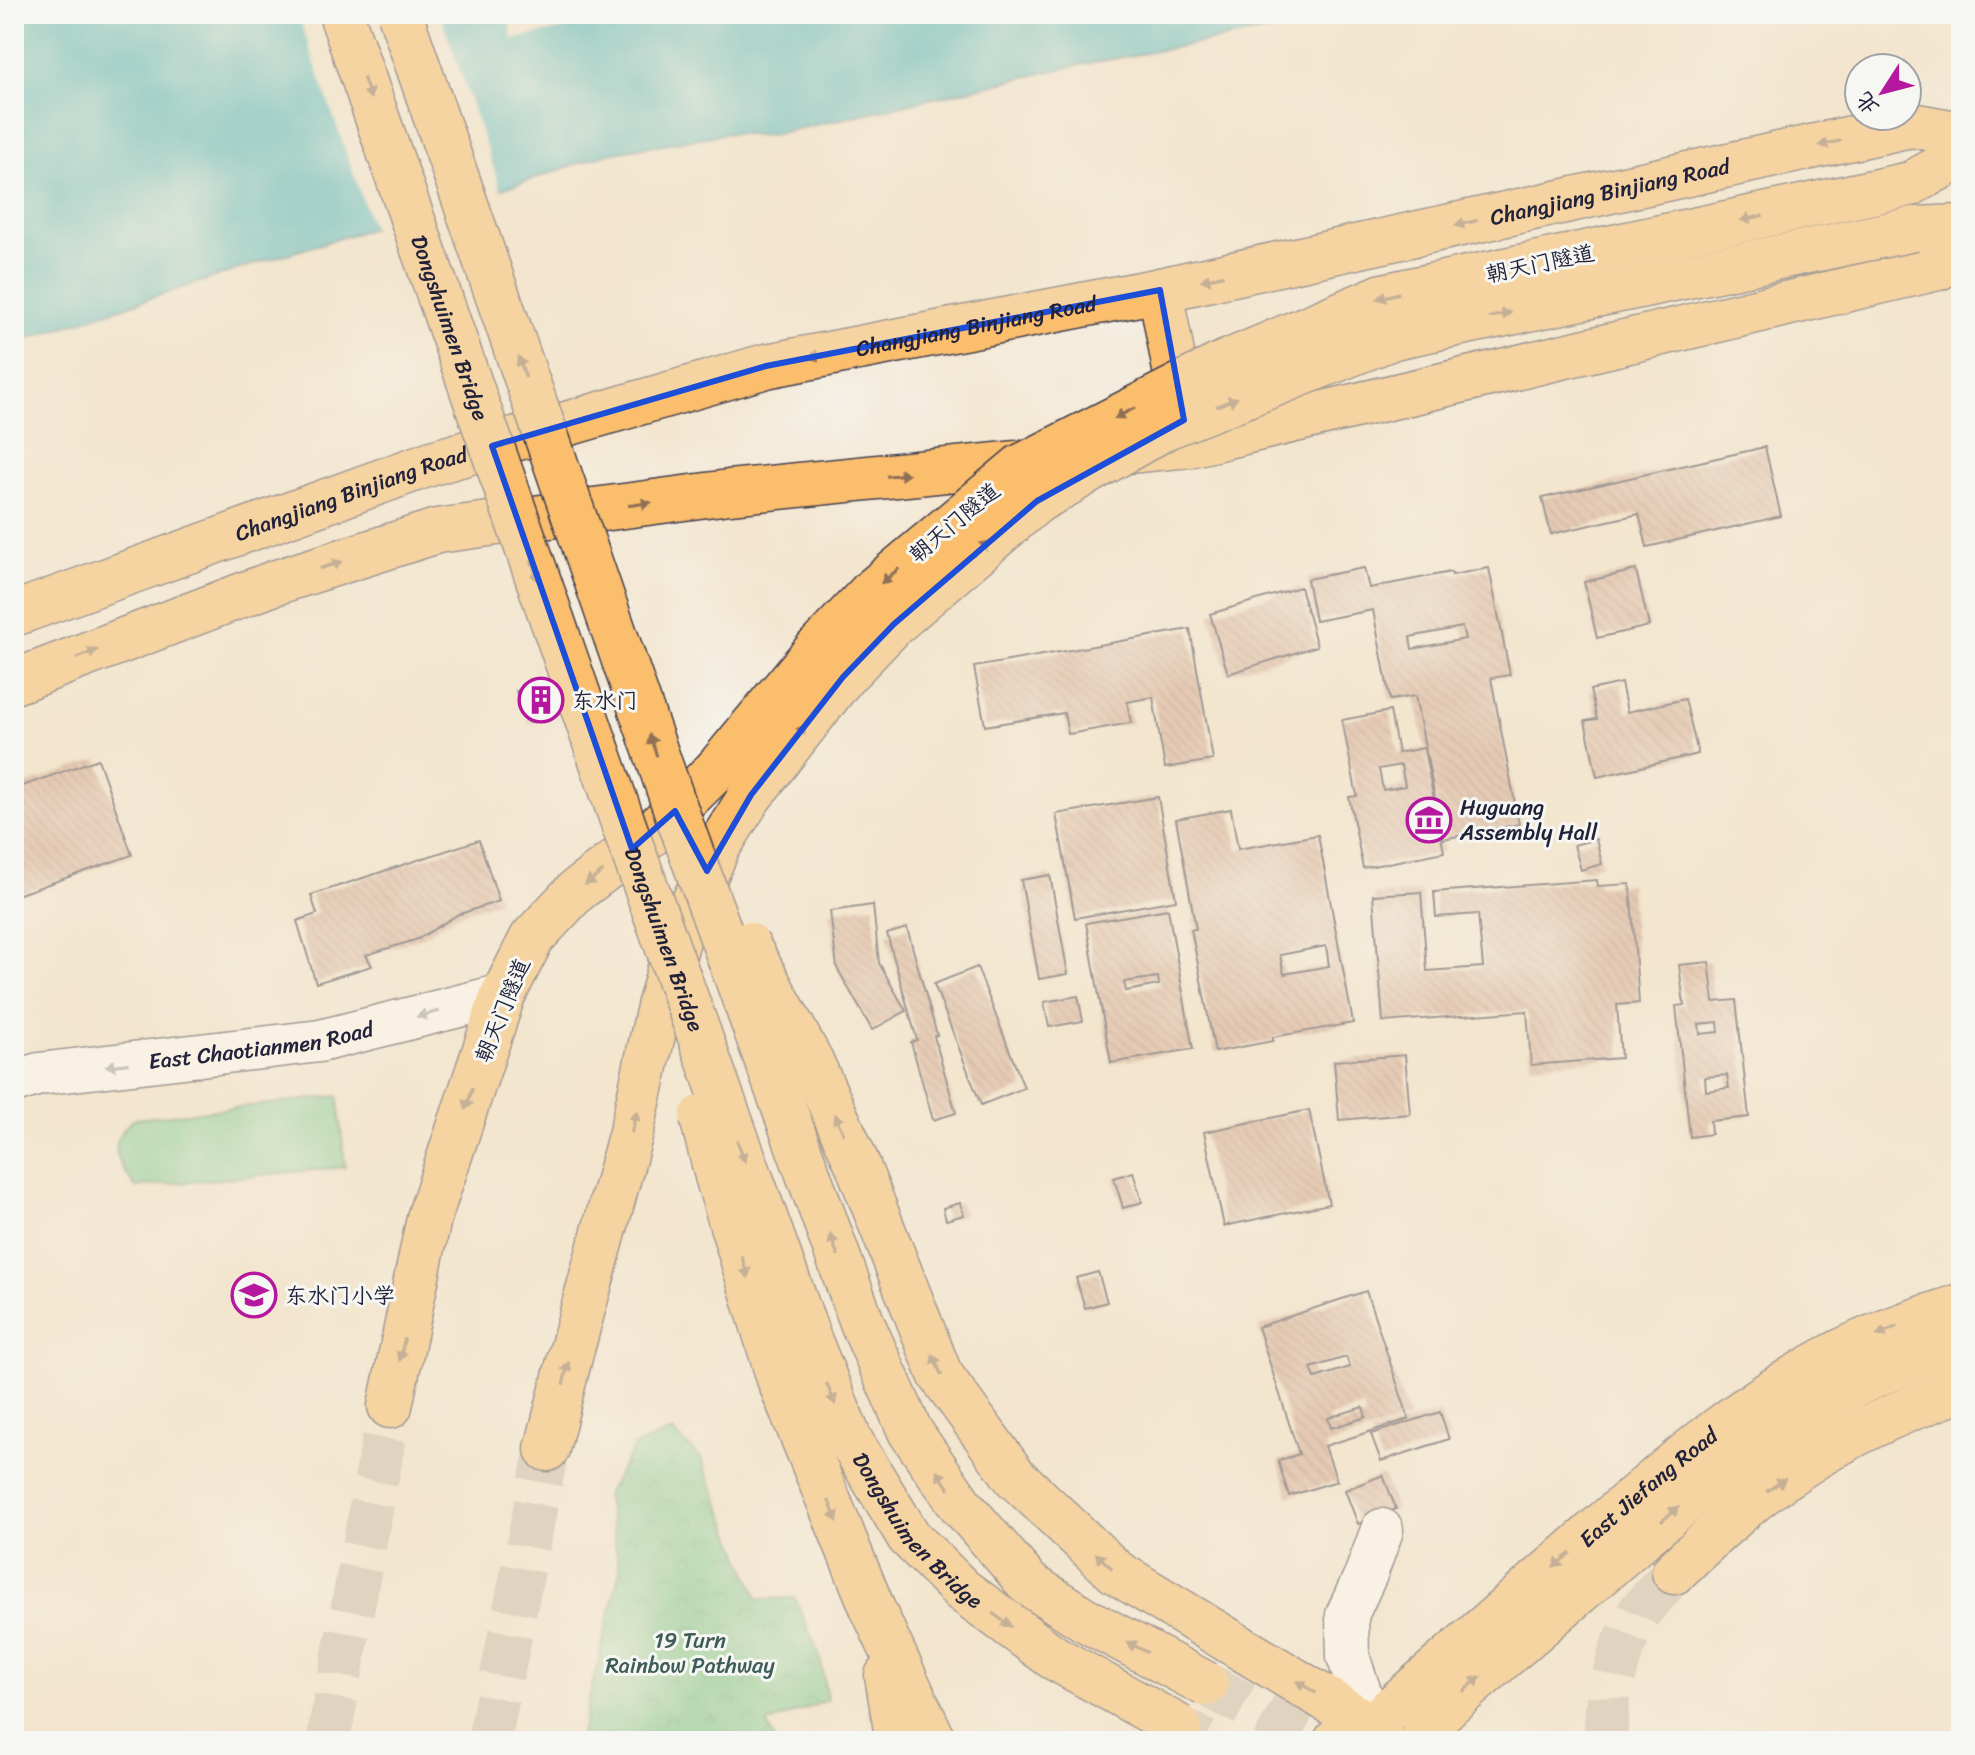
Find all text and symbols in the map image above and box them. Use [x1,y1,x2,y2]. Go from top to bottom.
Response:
north arrow [1843,52,1923,132]
one-way arrow [361,76,373,100]
text: 北 [1845,83,1889,124]
one-way arrow [1817,137,1842,150]
street label: Changjiang Binjiang Road [1486,146,1735,237]
one-way arrow [1739,212,1764,225]
one-way arrow [1454,217,1479,230]
street label: Dongshuimen Bridge [399,230,500,426]
street label: 朝天门隧道 [1482,233,1598,294]
one-way arrow [1200,272,1225,285]
street label: Changjiang Binjiang Road [852,283,1101,368]
one-way arrow [1376,290,1400,303]
one-way arrow [1488,308,1513,321]
one-way arrow [807,350,832,362]
one-way arrow [516,355,528,379]
one-way arrow [1215,396,1239,409]
one-way arrow [1114,406,1137,420]
street label: Changjiang Binjiang Road [229,434,473,553]
one-way arrow [886,468,911,481]
street label: 朝天门隧道 [900,472,1009,573]
one-way arrow [628,497,653,510]
one-way arrow [971,541,991,558]
one-way arrow [320,559,344,571]
one-way arrow [530,559,542,583]
one-way arrow [880,567,900,584]
one-way arrow [75,647,99,660]
building icon: 东水门 [517,676,565,724]
place label: 东水门 [572,681,638,720]
one-way arrow [791,724,807,744]
one-way arrow [647,733,659,757]
place label: Huguang Assembly Hall [1459,788,1598,852]
museum icon: Huguang Assembly Hall [1405,796,1453,844]
street label: Dongshuimen Bridge [613,841,716,1037]
one-way arrow [584,869,604,885]
street label: 朝天门隧道 [464,952,541,1068]
one-way arrow [415,1008,440,1021]
street label: East Chaotianmen Road [146,1009,379,1081]
one-way arrow [104,1058,129,1071]
one-way arrow [462,1087,474,1111]
one-way arrow [628,1110,640,1135]
one-way arrow [833,1112,846,1136]
one-way arrow [735,1139,748,1163]
one-way arrow [827,1233,839,1257]
one-way arrow [739,1255,752,1279]
school or university icon: 东水门小学 [230,1271,278,1319]
place label: 东水门小学 [285,1276,395,1315]
one-way arrow [1875,1324,1899,1338]
one-way arrow [395,1338,408,1363]
one-way arrow [930,1353,944,1377]
one-way arrow [560,1361,572,1386]
one-way arrow [825,1382,838,1406]
street label: East Jiefang Road [1570,1416,1728,1558]
street label: Dongshuimen Bridge [842,1444,992,1620]
one-way arrow [936,1469,951,1490]
one-way arrow [1765,1477,1786,1493]
one-way arrow [826,1499,839,1523]
one-way arrow [1659,1506,1679,1523]
one-way arrow [1552,1551,1572,1568]
one-way arrow [1095,1553,1114,1571]
one-way arrow [992,1612,1013,1627]
park label: 19 Turn Rainbow Pathway [605,1621,775,1685]
one-way arrow [1126,1641,1148,1655]
one-way arrow [1462,1676,1482,1693]
one-way arrow [1295,1680,1317,1694]

